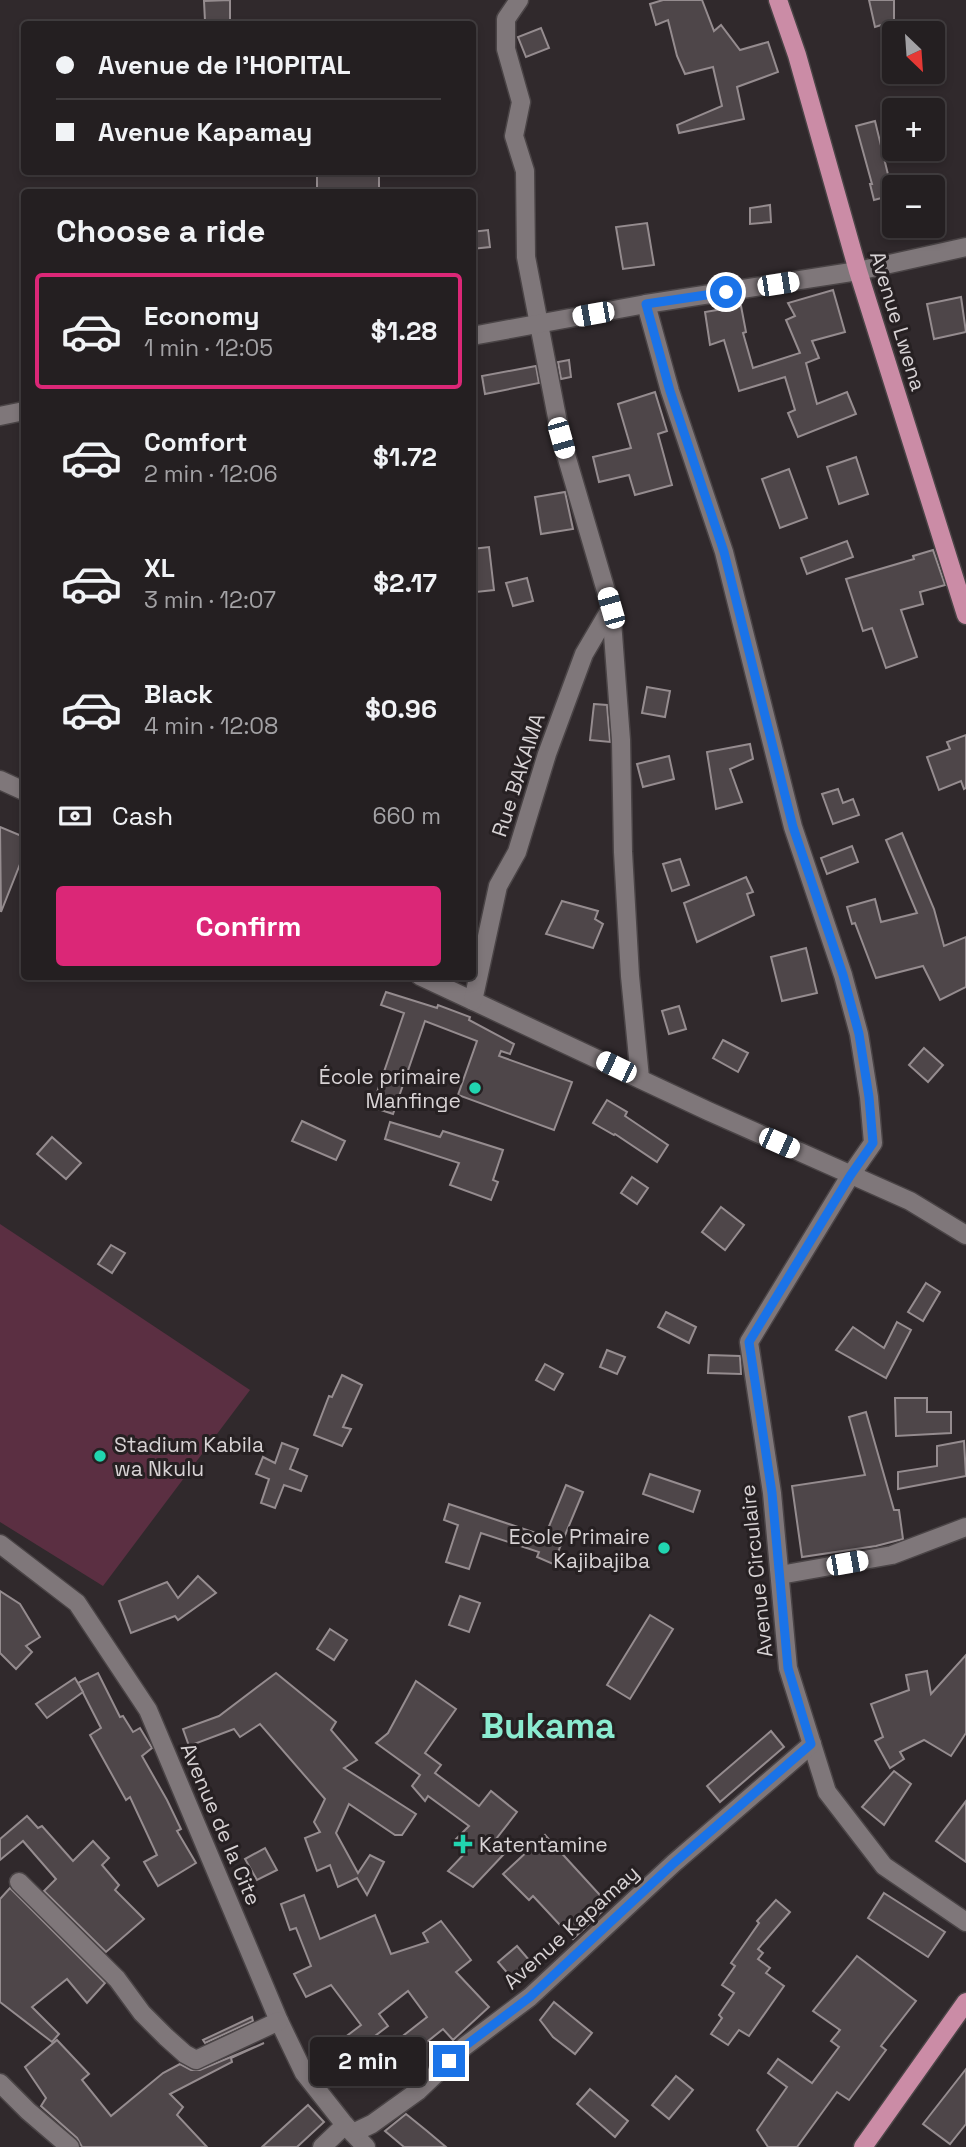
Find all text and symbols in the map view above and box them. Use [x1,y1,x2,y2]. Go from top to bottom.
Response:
north arrow [882,21,945,84]
map controls [882,21,945,238]
text: Avenue de l'HOPITAL [98,48,351,82]
button: + [882,98,945,161]
text: Avenue Kapamay [98,115,312,149]
button: − [882,175,945,238]
text: Choose a ride [56,211,266,251]
street label: Avenue Lwena [864,248,932,394]
car [756,270,801,298]
route start [710,276,742,308]
text: Economy [144,299,260,333]
icon: car [60,300,123,363]
car [571,300,616,328]
text: $1.28 [371,314,437,348]
text: 1 min · 12:05 [144,333,273,363]
car [546,415,577,461]
text: Comfort [144,425,247,459]
icon: car [60,426,123,489]
text: $1.72 [373,440,437,474]
text: 2 min · 12:06 [144,459,278,489]
text: XL [144,551,175,585]
icon: car [60,552,123,615]
text: $2.17 [373,566,437,600]
text: 3 min · 12:07 [144,585,276,615]
car [596,585,627,631]
text: Black [144,677,213,711]
icon: car [60,678,123,741]
text: $0.96 [365,692,437,726]
street label: Rue BAKAMA [485,710,551,840]
text: 4 min · 12:08 [144,711,278,741]
icon: cash [56,797,94,835]
text: Cash [112,799,173,833]
text: 660 m [372,801,441,831]
button: Confirm [56,886,441,966]
car [593,1048,640,1086]
place label: École primaire Manfinge [319,1063,461,1114]
marker: École primaire Manfinge [467,1080,483,1096]
car [756,1125,803,1161]
place label: Stadium Kabila wa Nkulu [114,1431,264,1482]
marker: Stadium Kabila wa Nkulu [92,1448,108,1464]
street label: Avenue Circulaire [734,1483,778,1659]
place label: Ecole Primaire Kajibajiba [509,1523,650,1574]
marker: Ecole Primaire Kajibajiba [656,1540,672,1556]
car [825,1549,870,1577]
district label: Bukama [481,1704,615,1748]
street label: Avenue de la Cite [175,1739,267,1909]
place label: Katentamine [479,1831,608,1858]
marker: Katentamine [453,1834,473,1854]
street label: Avenue Kapamay [498,1859,644,1995]
callout: 2 min [309,2036,424,2086]
route end [433,2045,465,2077]
text: 2 min [338,2046,398,2076]

